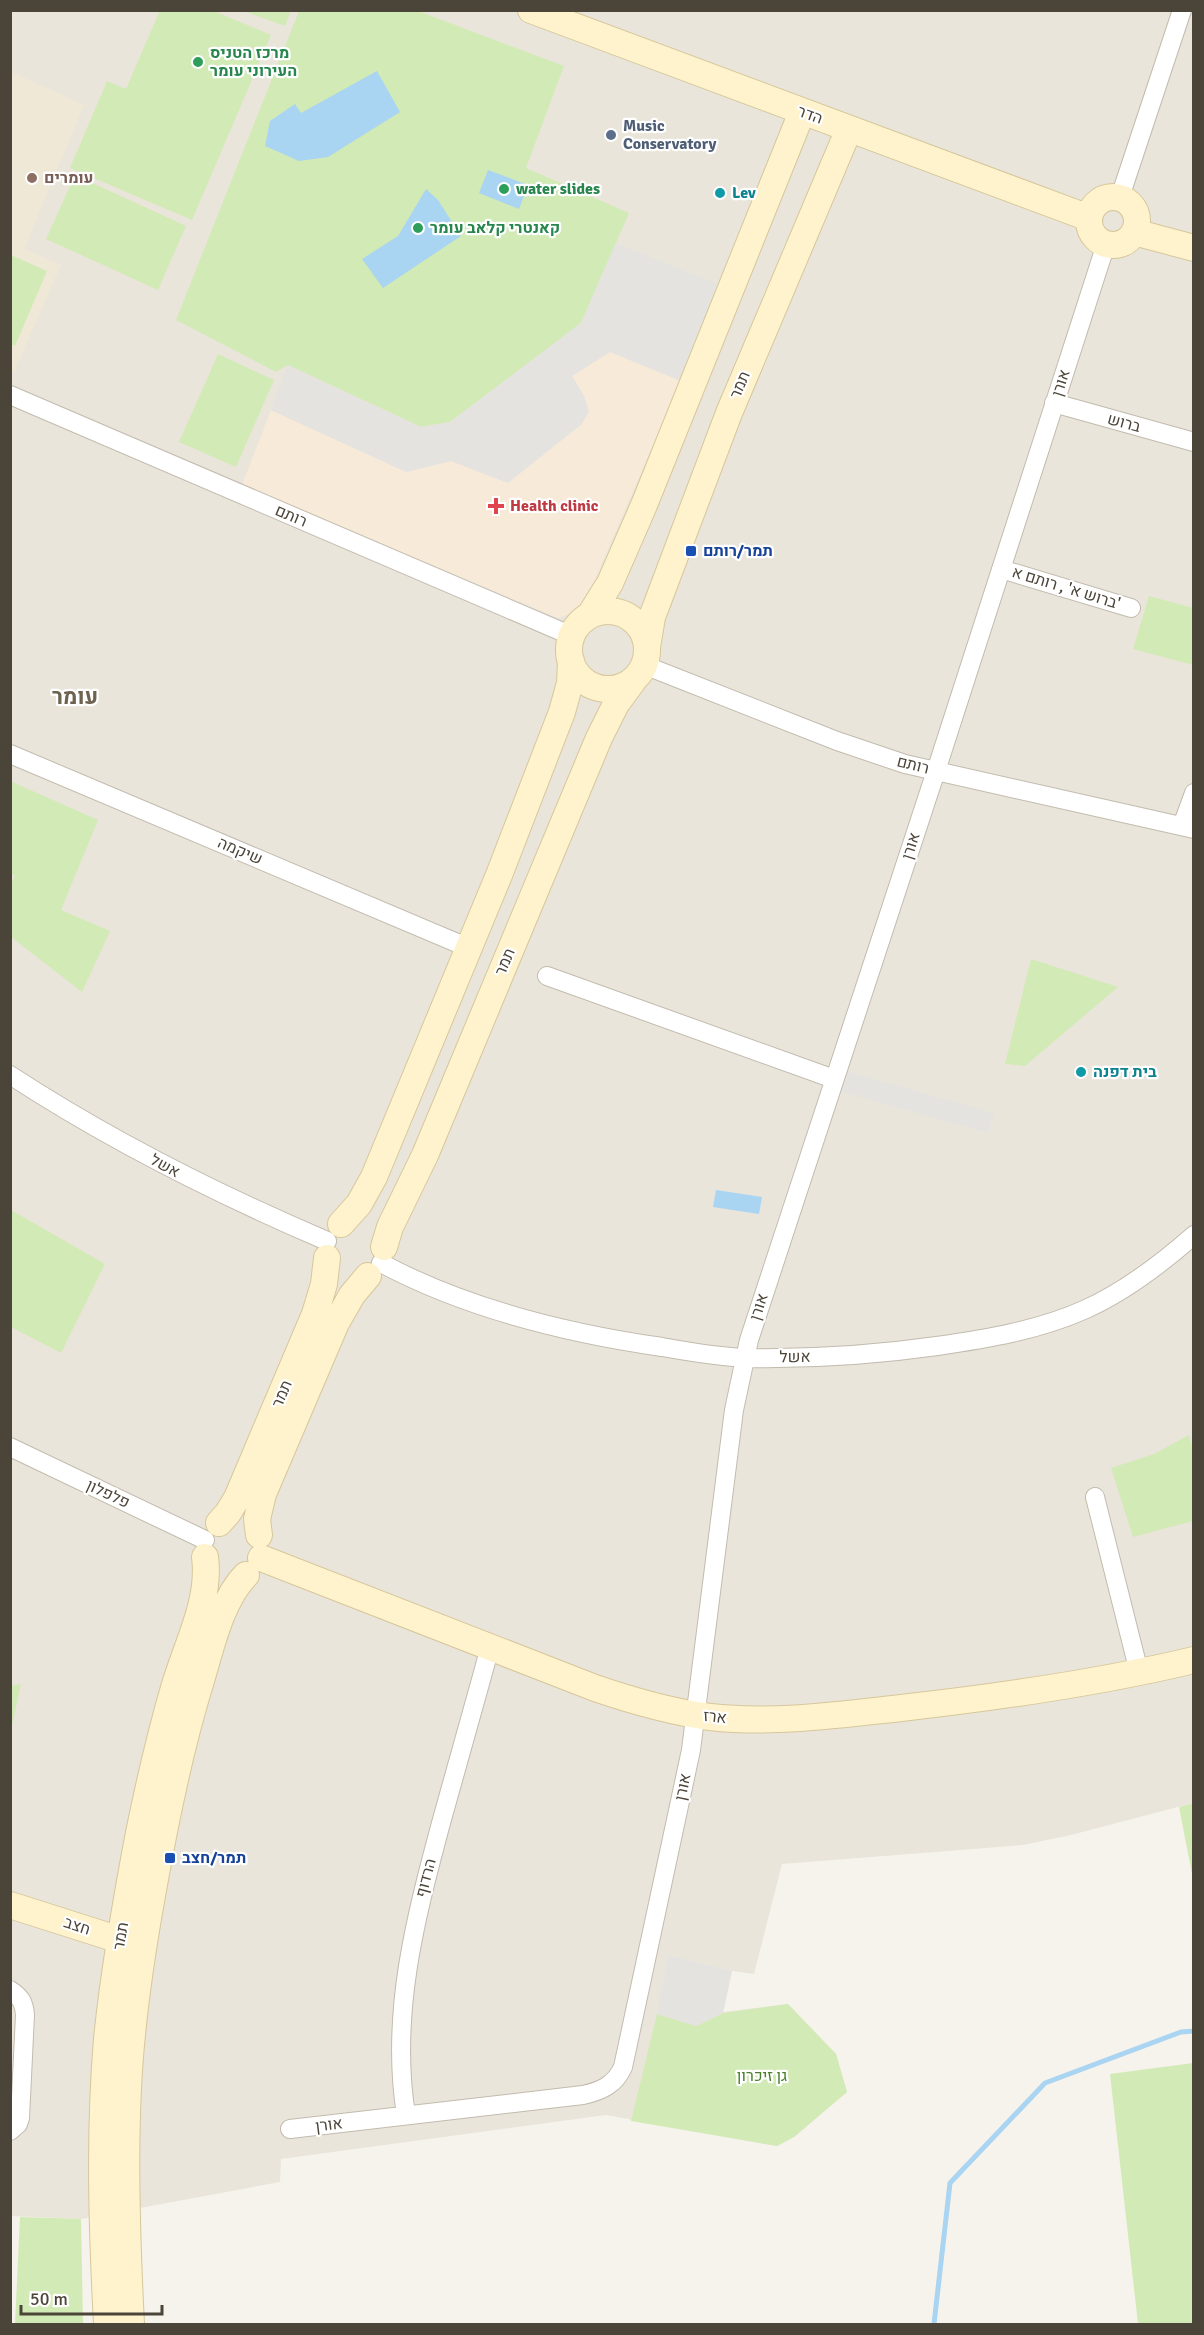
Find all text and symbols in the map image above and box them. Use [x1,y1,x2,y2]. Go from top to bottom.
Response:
place label: מרכז הטניס העירוני עומר [210,43,297,81]
marker: מרכז הטניס העירוני עומר [191,55,205,69]
street label: הדר [795,101,825,129]
place label: Music Conservatory [623,116,717,154]
marker: Music Conservatory [604,128,618,142]
place label: עומרים [44,168,94,188]
marker: עומרים [25,171,39,185]
place label: water slides [516,179,600,199]
marker: water slides [497,182,511,196]
place label: Lev [732,183,756,203]
marker: Lev [713,186,727,200]
place label: קאנטרי קלאב עומר [430,218,560,238]
marker: קאנטרי קלאב עומר [411,221,425,235]
street label: אורן [1047,367,1075,399]
street label: תמר [725,368,755,402]
street label: ברוש [1105,409,1143,437]
place label: Health clinic [510,496,599,516]
marker: Health clinic [487,497,505,515]
street label: רותם [272,500,310,532]
place label: תמר/רותם [703,541,773,561]
marker: תמר/רותם [684,544,698,558]
street label: ברוש א' , רותם א' [1010,562,1122,614]
district label: עומר [52,683,98,710]
street label: רותם [895,751,931,779]
street label: אורן [897,830,925,862]
street label: שיקמה [214,833,266,869]
street label: תמר [490,945,520,979]
place label: בית דפנה [1093,1062,1157,1082]
marker: בית דפנה [1074,1065,1088,1079]
street label: אשל [147,1150,183,1182]
street label: אורן [745,1291,773,1323]
street label: אשל [779,1347,811,1367]
street label: תמר [267,1377,297,1411]
street label: פלפלון [83,1475,133,1513]
street label: ארז [702,1706,728,1728]
street label: אורן [670,1772,696,1802]
place label: תמר/חצב [182,1848,246,1868]
marker: תמר/חצב [163,1851,177,1865]
street label: הרדוף [411,1856,441,1900]
street label: חצב [61,1912,93,1940]
street label: תמר [109,1920,133,1952]
park label: גן זיכרון [737,2066,787,2086]
street label: אורן [314,2113,344,2137]
scale bar [21,2278,162,2316]
text: 50 m [30,2288,68,2310]

